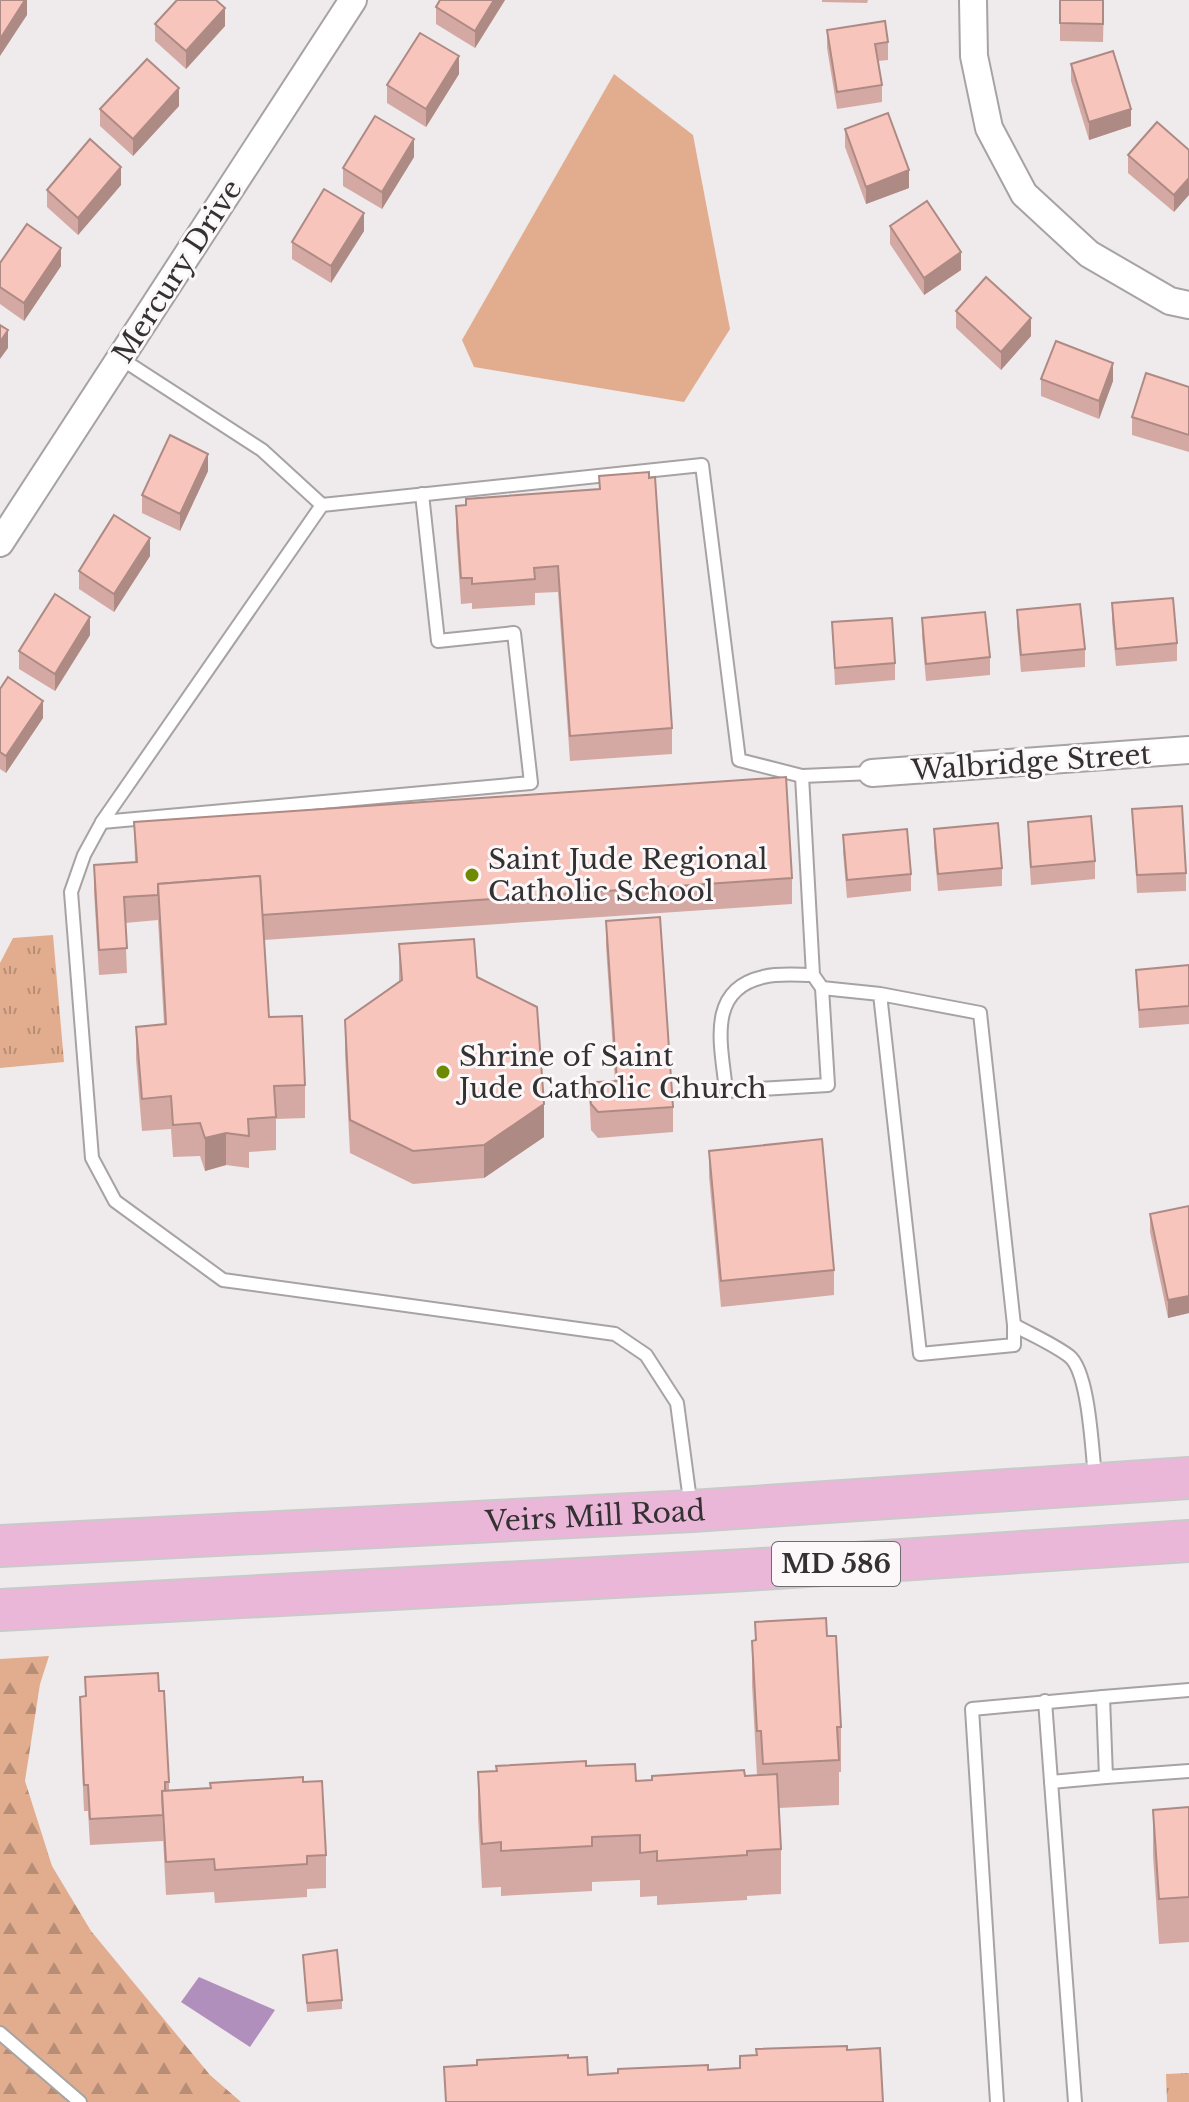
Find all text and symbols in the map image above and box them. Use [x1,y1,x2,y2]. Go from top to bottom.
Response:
street label: Mercury Drive [105,173,250,369]
street label: Walbridge Street [909,737,1152,788]
place label: Saint Jude Regional Catholic School [488,842,768,909]
marker: Saint Jude Regional Catholic School [463,866,481,884]
place label: Shrine of Saint Jude Catholic Church [455,1039,767,1106]
marker: Shrine of Saint Jude Catholic Church [434,1063,452,1081]
street label: Veirs Mill Road [483,1493,706,1539]
road number: MD 586 [772,1542,900,1586]

